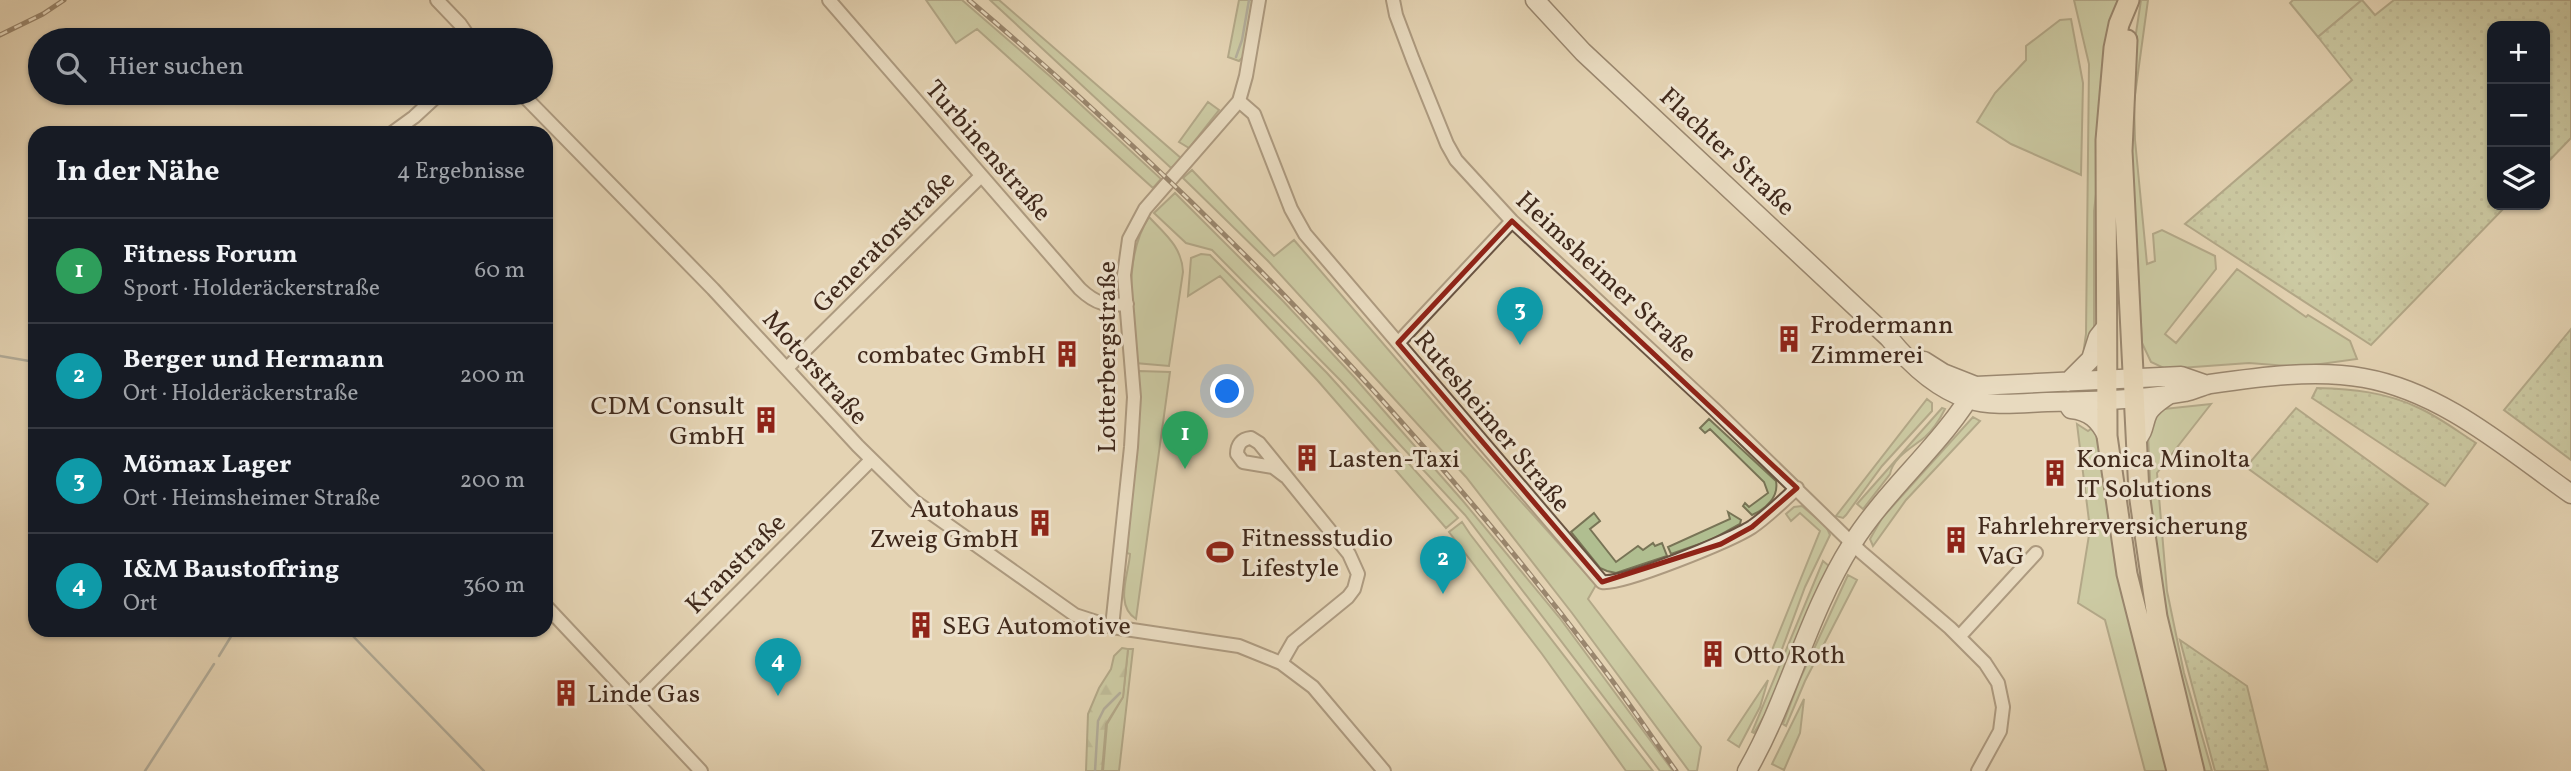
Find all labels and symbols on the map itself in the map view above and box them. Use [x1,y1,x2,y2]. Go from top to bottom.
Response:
street label: Turbinenstraße [916,73,1059,230]
street label: Flachter Straße [1651,80,1803,225]
street label: Generatorstraße [805,163,964,322]
street label: Heimsheimer Straße [1507,184,1704,371]
street label: Lotterbergstraße [1090,261,1126,453]
pin: 3 [1497,287,1543,345]
street label: Motorstraße [753,303,876,434]
place label: Frodermann Zimmerei [1810,308,1953,374]
street label: Rutesheimer Straße [1405,324,1578,521]
building icon: Frodermann Zimmerei [1774,324,1804,354]
place label: combatec GmbH [857,338,1046,374]
building icon: combatec GmbH [1052,339,1082,369]
your location [1210,374,1244,408]
place label: CDM Consult GmbH [591,389,745,455]
building icon: CDM Consult GmbH [751,405,781,435]
pin: 1 [1162,411,1208,469]
place label: Lasten-Taxi [1328,442,1460,478]
place label: Konica Minolta IT Solutions [2076,442,2251,508]
building icon: Lasten-Taxi [1292,443,1322,473]
building icon: Konica Minolta IT Solutions [2040,458,2070,488]
place label: Autohaus Zweig GmbH [870,492,1019,558]
street label: Kranstraße [678,506,795,623]
building icon: Autohaus Zweig GmbH [1025,508,1055,538]
place label: Fahrlehrerversicherung VaG [1977,509,2248,575]
place label: Fitnessstudio Lifestyle [1241,521,1393,587]
building icon: Fahrlehrerversicherung VaG [1941,525,1971,555]
pin: 2 [1420,536,1466,594]
sports icon: Fitnessstudio Lifestyle [1205,537,1235,567]
place label: SEG Automotive [942,609,1131,645]
building icon: SEG Automotive [906,610,936,640]
pin: 4 [755,638,801,696]
place label: Otto Roth [1734,638,1846,674]
building icon: Otto Roth [1698,639,1728,669]
place label: Linde Gas [587,677,700,713]
building icon: Linde Gas [551,678,581,708]

